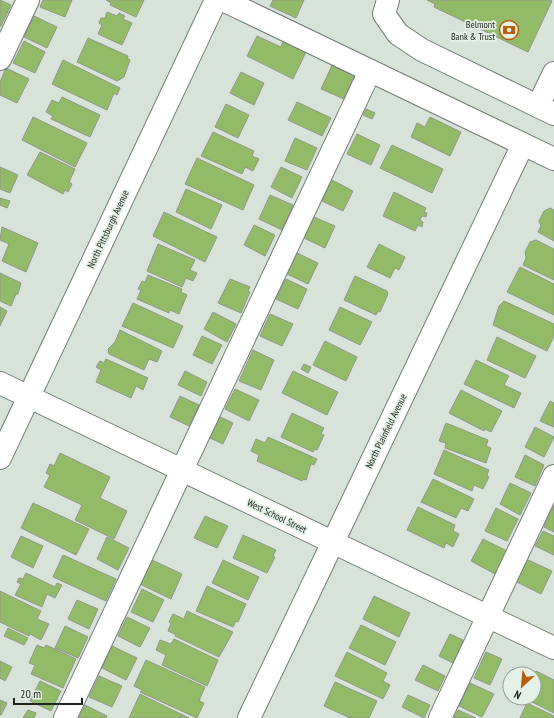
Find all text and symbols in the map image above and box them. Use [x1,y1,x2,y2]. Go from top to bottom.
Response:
place label: Belmont Bank & Trust [451,18,495,43]
bank icon: Belmont Bank & Trust [498,19,520,41]
street label: North Pittsburgh Avenue [84,188,132,270]
street label: North Plainfield Avenue [362,391,410,471]
street label: West School Street [245,496,309,536]
north arrow [502,666,542,706]
scale bar [14,680,82,706]
text: 20 m [20,686,41,701]
text: N [512,687,523,702]

